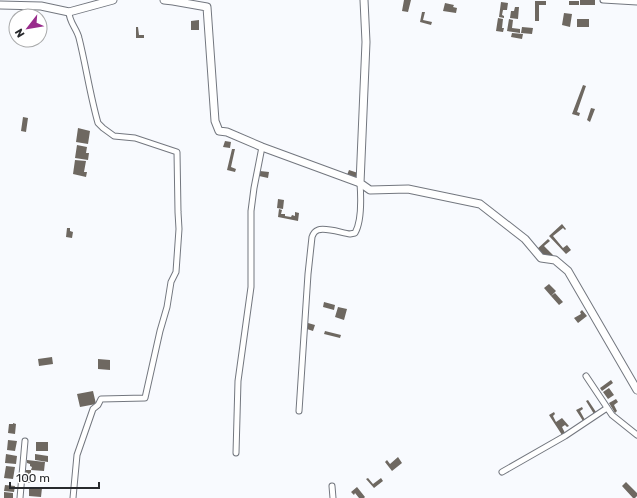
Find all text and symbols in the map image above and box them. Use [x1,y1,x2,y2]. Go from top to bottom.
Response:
north arrow [8,8,48,48]
text: N [12,26,27,40]
scale bar [10,464,99,490]
text: 100 m [16,471,50,485]

